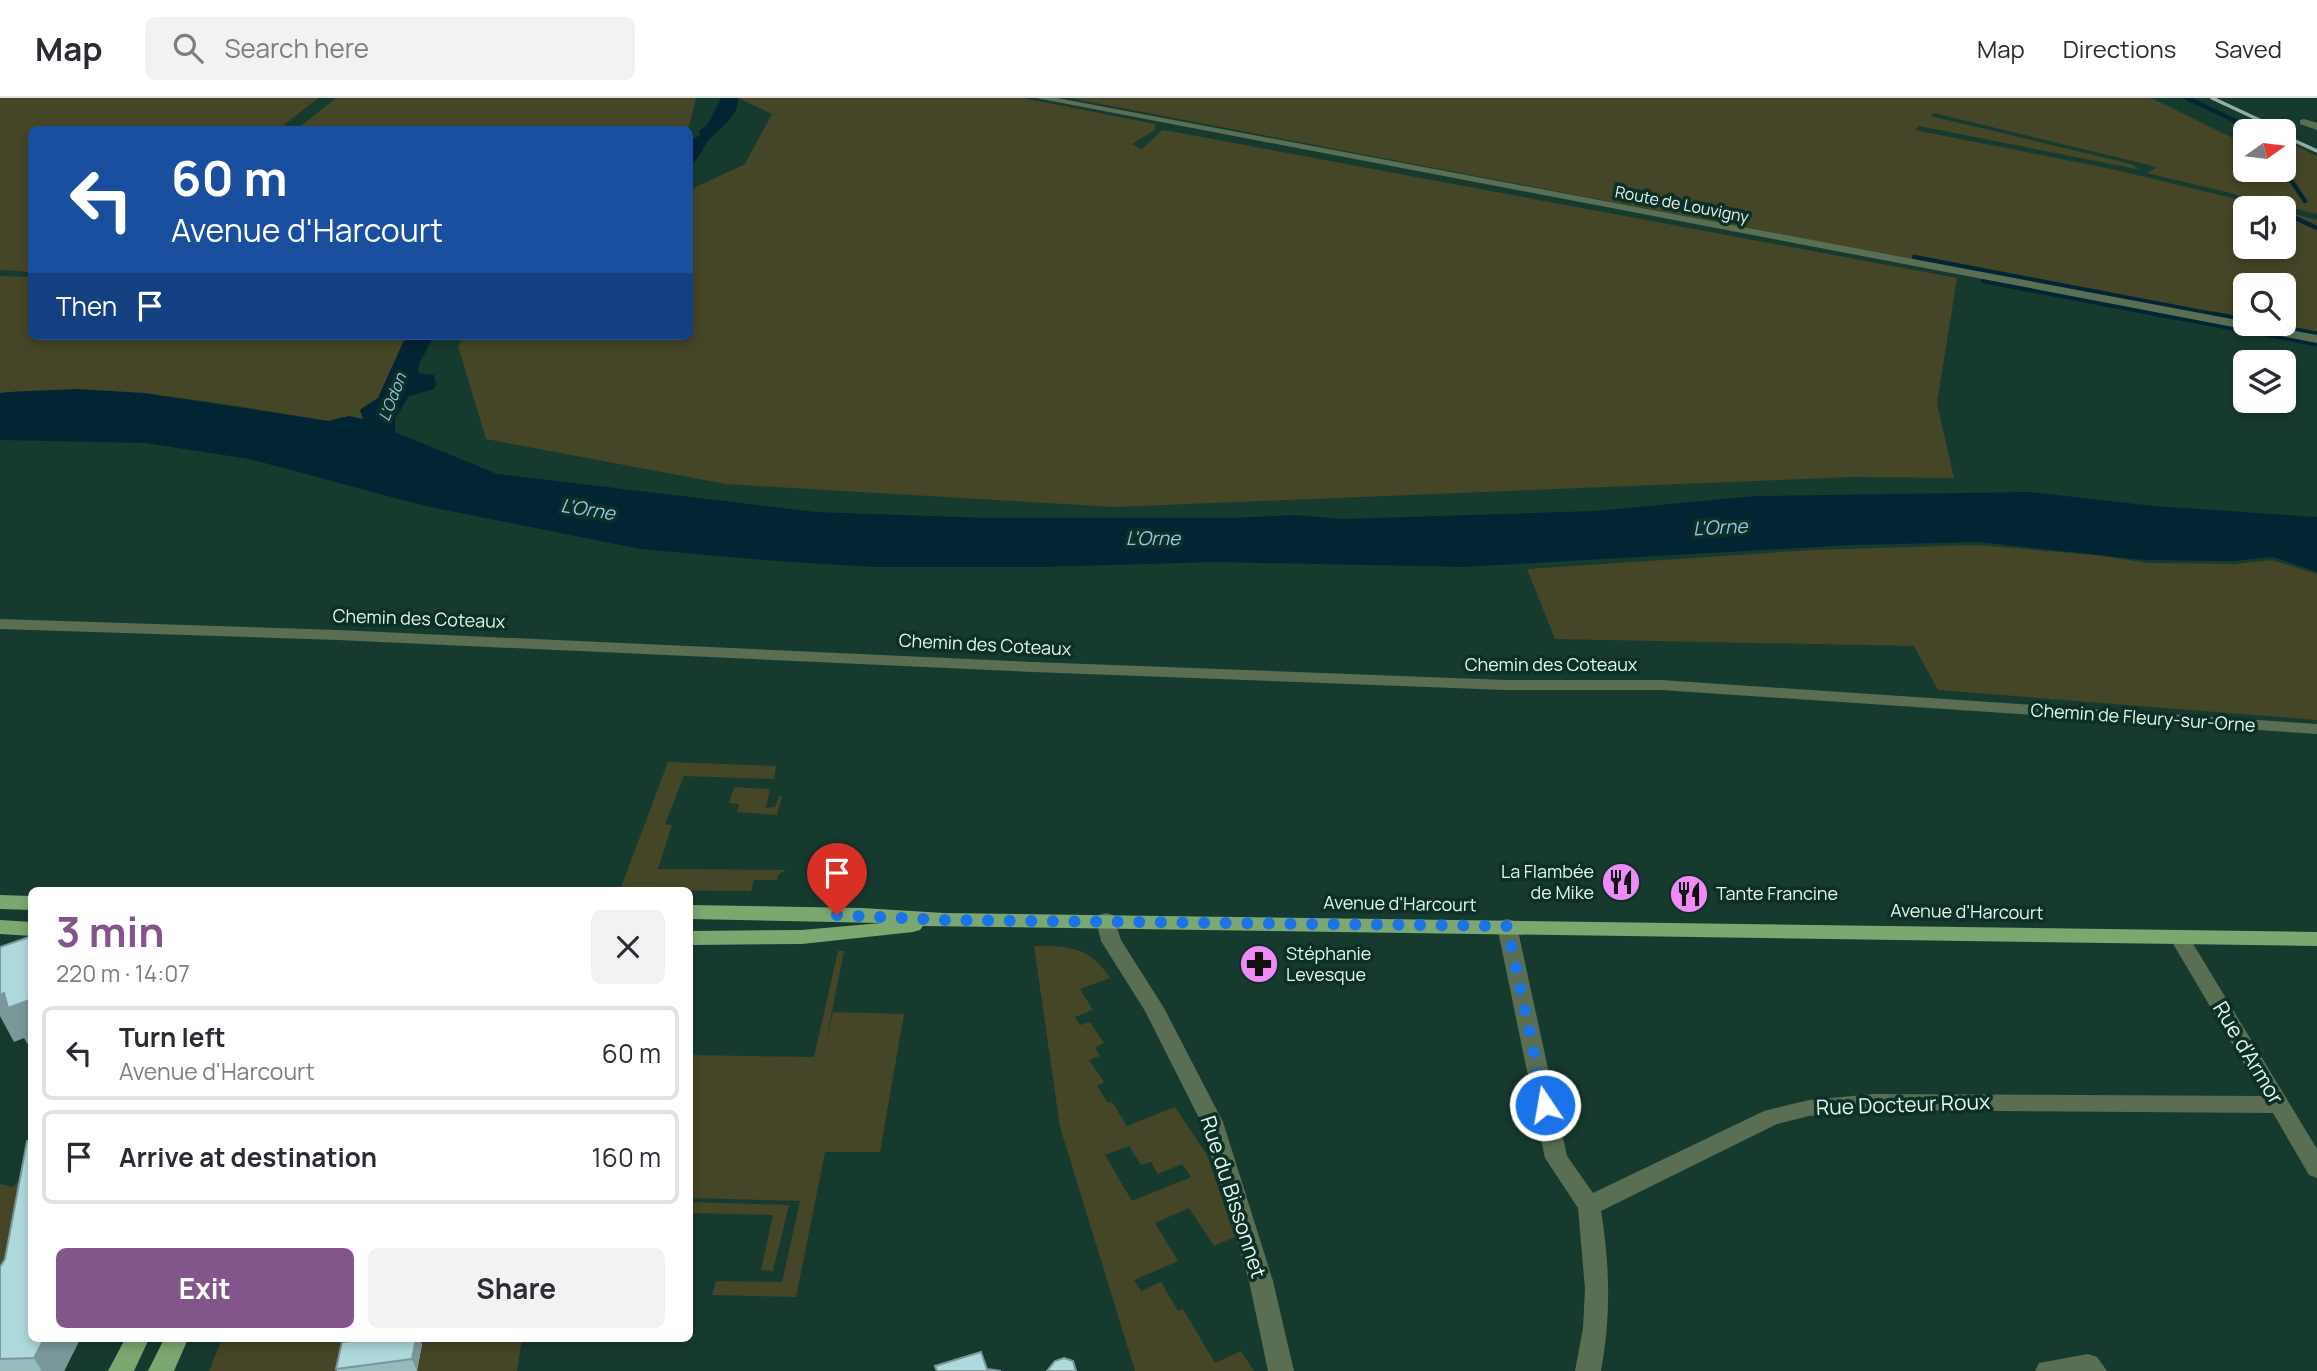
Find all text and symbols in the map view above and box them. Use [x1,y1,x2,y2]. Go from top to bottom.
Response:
search box [145,17,635,80]
text: Map [35,26,103,71]
icon: search [169,29,207,67]
text: Search here [225,30,369,66]
text: Map [1977,32,2025,65]
text: Directions [2063,32,2176,65]
text: Saved [2214,32,2282,65]
north arrow [2233,119,2296,182]
map controls [2233,119,2296,413]
text: 60 m [171,144,288,211]
icon: left [56,154,147,245]
street label: Route de Louvigny [1613,180,1751,228]
button: sound [2233,196,2296,259]
text: Avenue d'Harcourt [171,208,443,252]
button: search [2233,273,2296,336]
icon: arrive [131,287,169,325]
text: Then [56,288,117,324]
button: layers [2233,350,2296,413]
water label: L'Odon [373,369,411,424]
water label: L'Orne [559,492,619,526]
water label: L'Orne [1692,512,1750,541]
water label: L'Orne [1126,525,1182,551]
street label: Chemin des Coteaux [332,603,506,633]
street label: Chemin des Coteaux [898,627,1072,661]
street label: Chemin des Coteaux [1465,652,1638,676]
street label: Chemin de Fleury-sur-Orne [2030,697,2256,737]
pin [807,843,867,915]
icon: arrive [818,854,856,892]
place label: La Flambée de Mike [1501,859,1594,904]
restaurant icon: La Flambée de Mike [1600,861,1642,903]
restaurant icon: Tante Francine [1668,873,1710,915]
place label: Tante Francine [1716,881,1838,905]
street label: Avenue d'Harcourt [1323,890,1477,916]
street label: Avenue d'Harcourt [1890,898,2044,924]
text: 3 min [56,902,165,960]
button: close [591,910,665,984]
place label: Stéphanie Levesque [1286,941,1371,986]
pharmacy icon: Stéphanie Levesque [1238,943,1280,985]
text: 220 m · 14:07 [56,957,190,989]
street label: Rue d'Armor [2207,996,2291,1109]
text: Turn left [119,1019,226,1055]
icon: left [60,1034,98,1072]
text: 60 m [602,1035,661,1071]
text: Avenue d'Harcourt [119,1055,315,1087]
position arrow [1508,1068,1582,1142]
street label: Rue Docteur Roux [1815,1087,1990,1121]
street label: Rue du Bissonnet [1195,1112,1273,1281]
icon: arrive [60,1138,98,1176]
text: Arrive at destination [119,1139,377,1175]
text: 160 m [592,1139,661,1175]
button: Exit [56,1248,354,1328]
button: Share [368,1248,665,1328]

